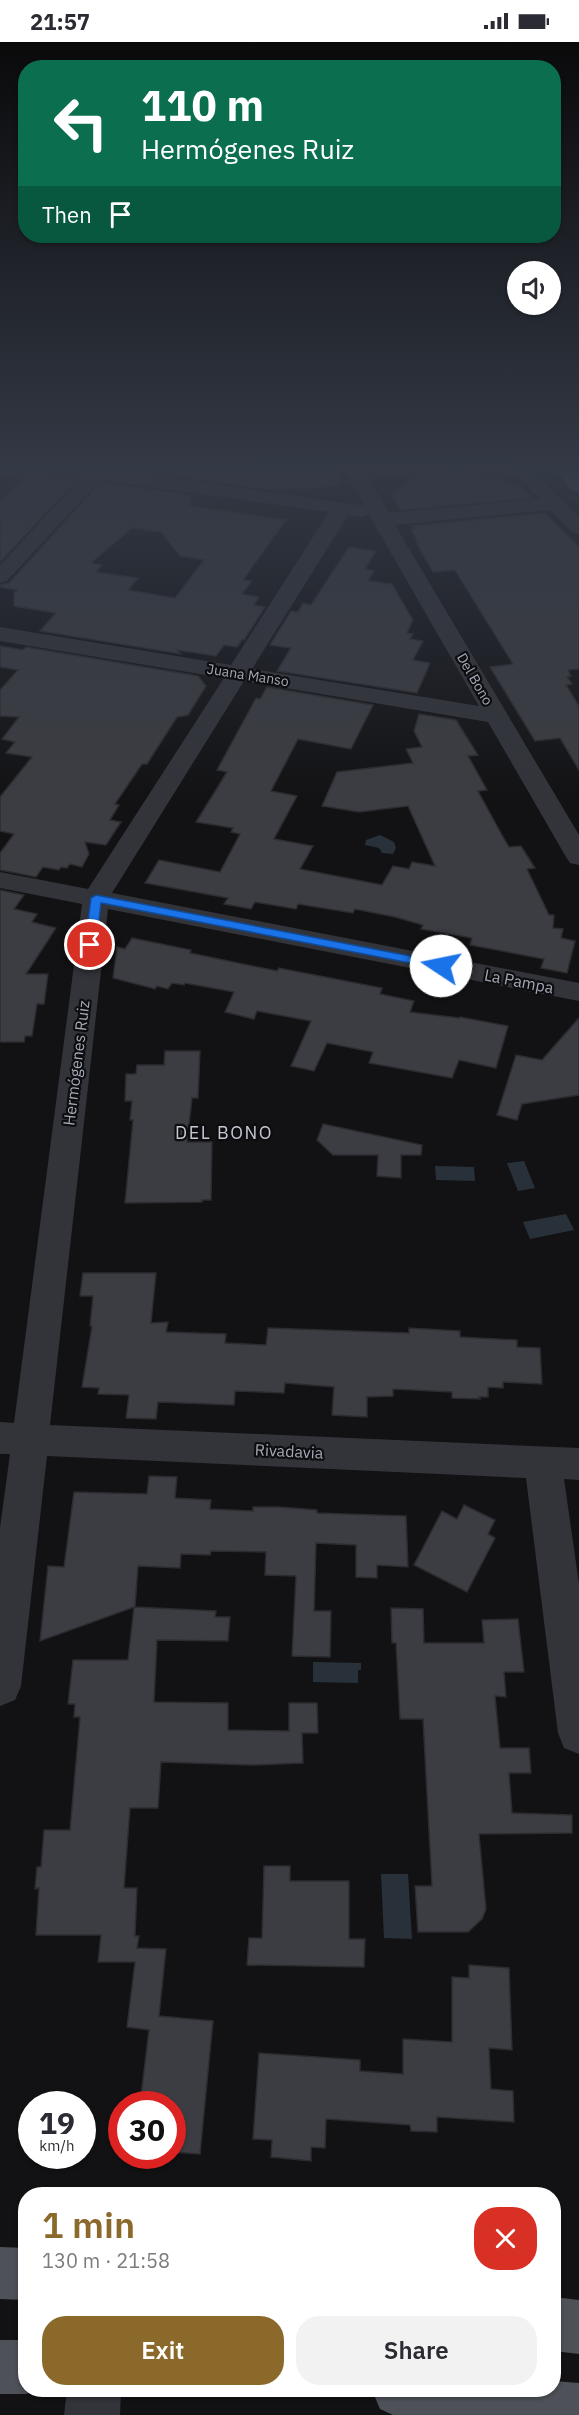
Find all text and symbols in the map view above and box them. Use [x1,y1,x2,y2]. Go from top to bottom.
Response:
text: 21:57 [30,7,90,36]
text: 110 m [141,78,264,133]
icon: left [42,84,120,162]
text: Hermógenes Ruiz [141,131,354,166]
icon: arrive [104,198,137,231]
text: Then [42,200,92,229]
map controls [507,261,561,315]
button: sound [507,261,561,315]
street label: Del Bono [453,650,497,708]
street label: Juana Manso [206,660,290,690]
pin [64,919,115,970]
icon: arrive [73,928,106,961]
position arrow [409,934,473,998]
street label: La Pampa [483,964,556,998]
street label: Hermógenes Ruiz [58,999,94,1127]
district label: DEL BONO [175,1121,273,1144]
street label: Rivadavia [254,1439,324,1463]
speed limit sign: 30 [108,2091,186,2169]
text: 19 [39,2103,75,2142]
text: km/h [39,2136,75,2155]
text: 1 min [42,2201,135,2248]
button: close [474,2207,537,2270]
text: 130 m · 21:58 [42,2247,170,2274]
button: Exit [42,2316,284,2385]
button: Share [296,2316,537,2385]

